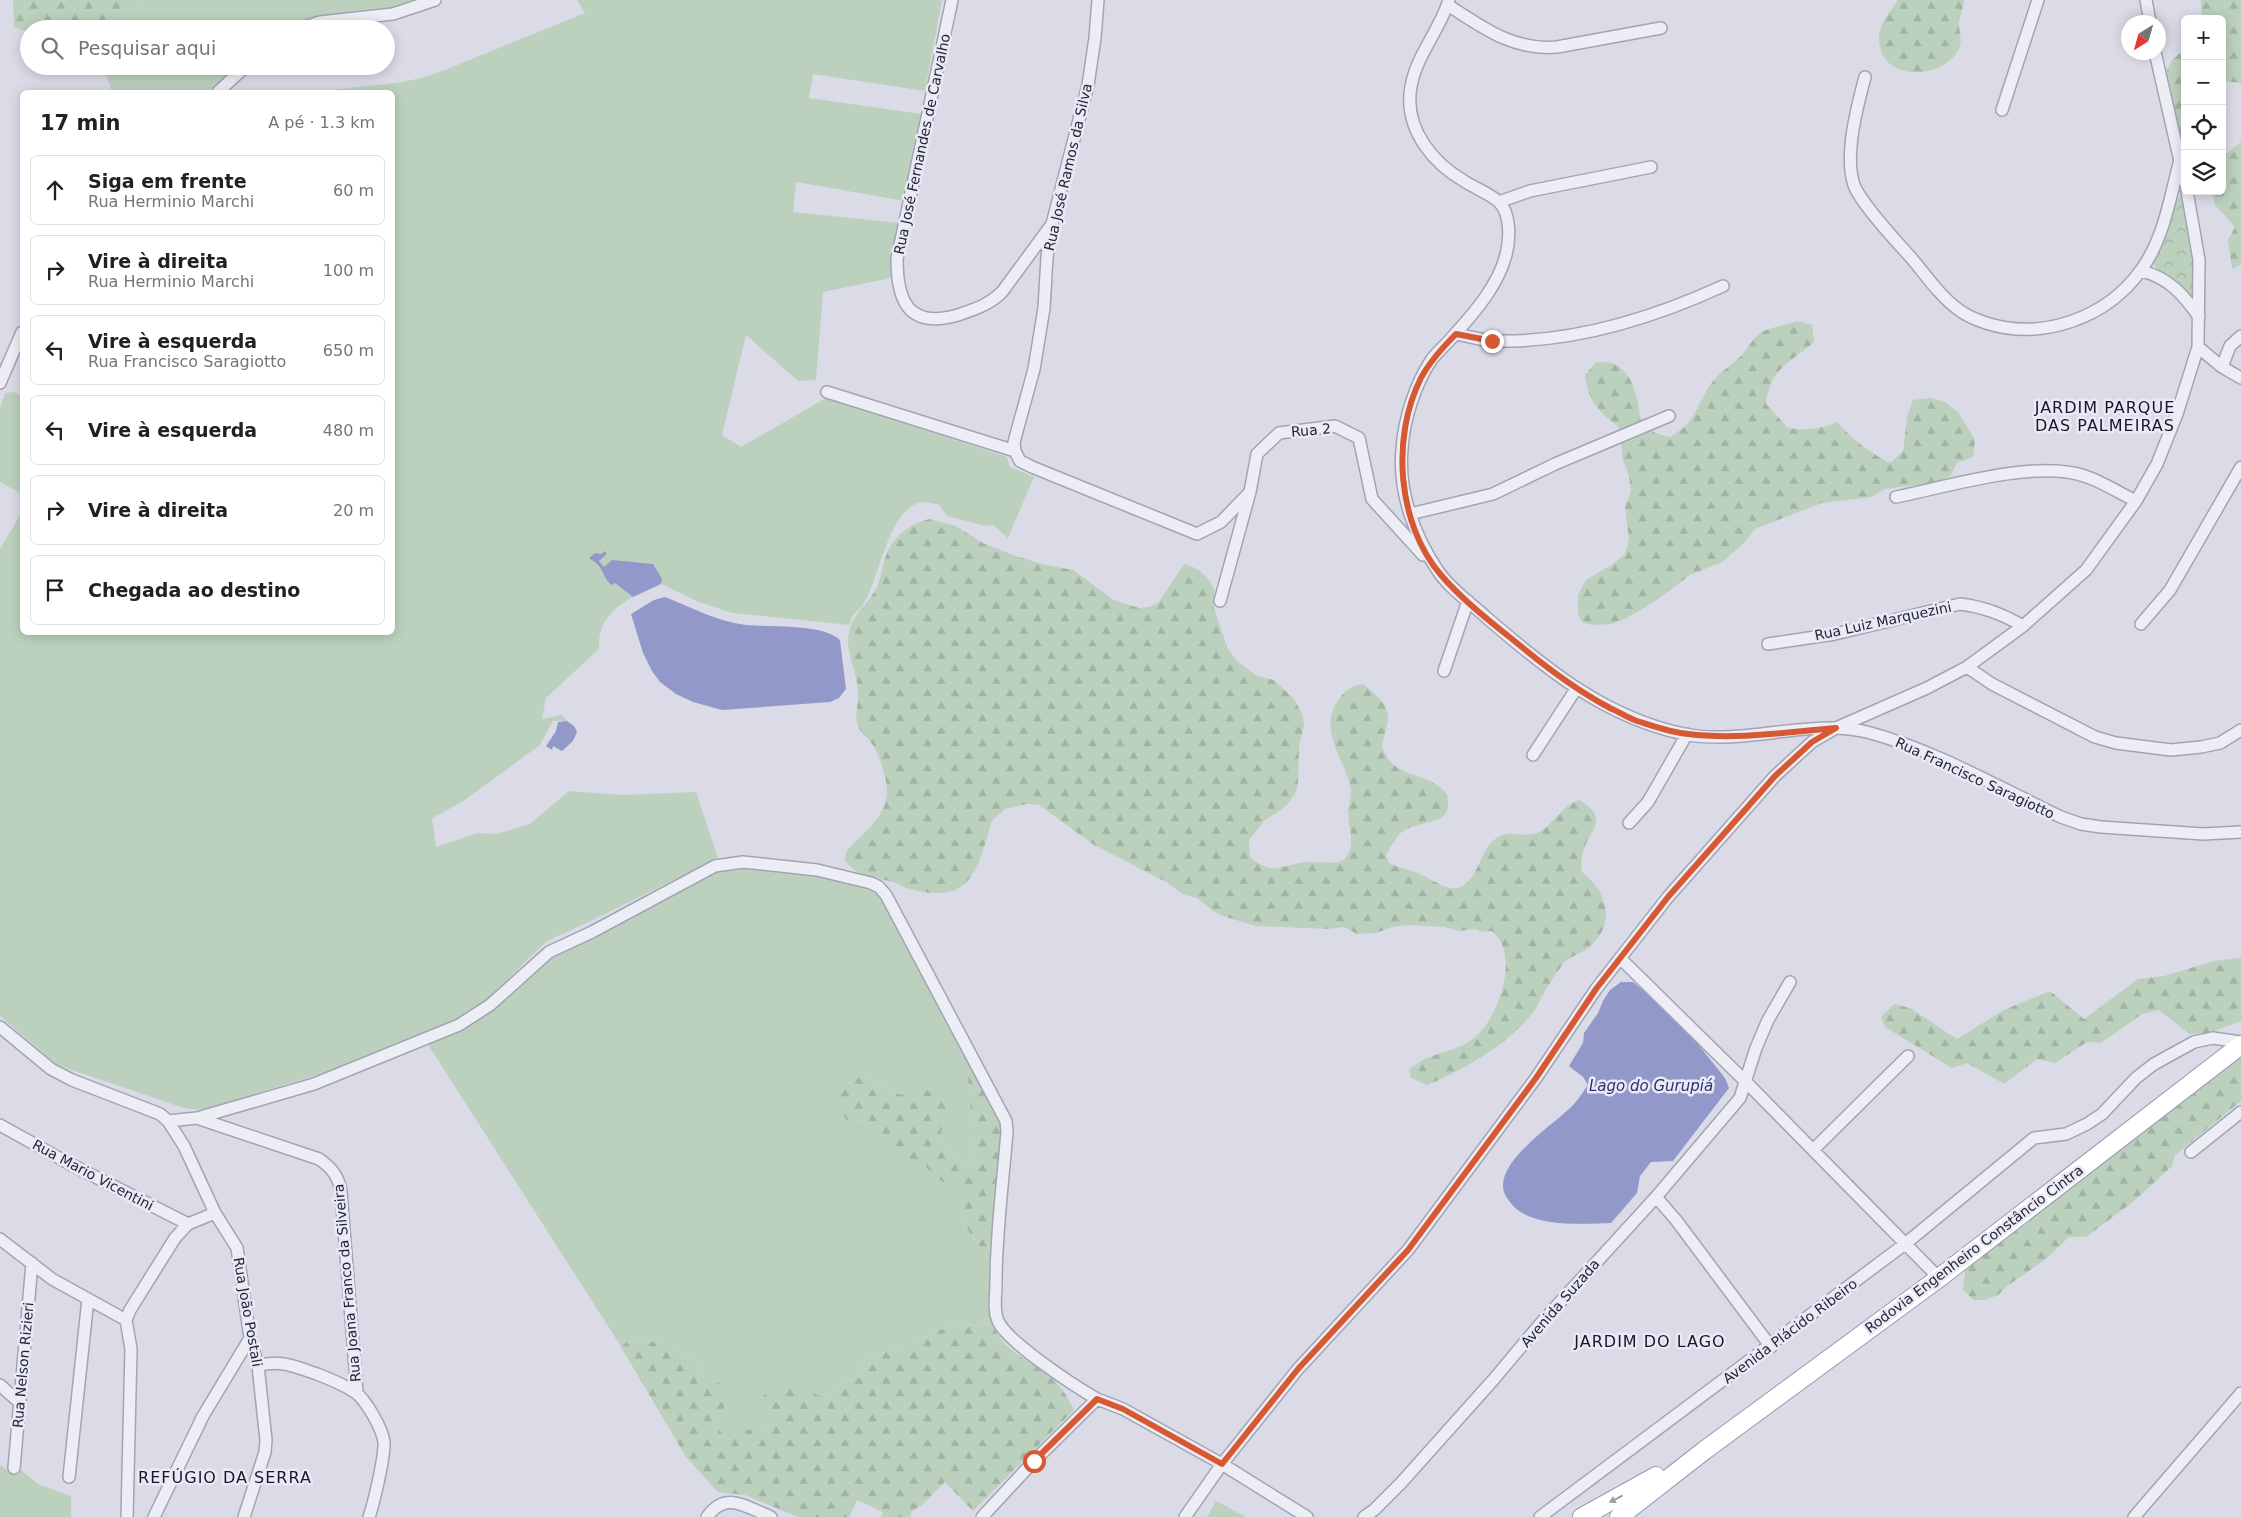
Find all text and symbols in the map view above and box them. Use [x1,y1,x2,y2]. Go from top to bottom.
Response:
north arrow [2121,15,2166,60]
map controls [2181,15,2226,195]
button: + [2181,15,2226,60]
search box [20,20,395,75]
street label: Rua José Fernandes de Carvalho [891,32,953,256]
icon: search [38,34,66,62]
text: Pesquisar aqui [78,37,216,59]
button: − [2181,60,2226,105]
street label: Rua José Ramos da Silva [1041,82,1095,252]
button: locate [2181,105,2226,150]
text: 17 min [40,111,121,135]
text: A pé · 1.3 km [268,113,375,132]
button: layers [2181,150,2226,195]
text: Siga em frente [88,170,247,192]
icon: ahead [41,176,69,204]
text: 60 m [333,181,374,200]
text: Rua Herminio Marchi [88,192,254,211]
text: Vire à direita [88,250,228,272]
icon: right [41,256,69,284]
text: 100 m [323,261,374,280]
text: Rua Herminio Marchi [88,272,254,291]
text: Vire à esquerda [88,330,257,352]
route end [1481,330,1504,353]
icon: left [41,336,69,364]
text: 650 m [323,341,374,360]
text: Rua Francisco Saragiotto [88,352,286,371]
district label: JARDIM PARQUE DAS PALMEIRAS [2034,398,2175,435]
icon: left [41,416,69,444]
text: Vire à esquerda [88,419,257,441]
street label: Rua 2 [1290,420,1332,440]
text: 480 m [323,421,374,440]
icon: right [41,496,69,524]
text: Vire à direita [88,499,228,521]
text: 20 m [333,501,374,520]
icon: arrive [41,576,69,604]
text: Chegada ao destino [88,579,300,601]
street label: Rua Luiz Marquezini [1813,599,1953,643]
street label: Rua Francisco Saragiotto [1893,734,2057,822]
water label: Lago do Gurupiá [1589,1077,1713,1095]
street label: Rua Mario Vicentini [30,1136,156,1214]
street label: Rodovia Engenheiro Constâncio Cintra [1862,1162,2086,1336]
street label: Rua Joana Franco da Silveira [330,1183,364,1383]
street label: Rua João Postali [230,1256,266,1368]
street label: Avenida Suzada [1517,1256,1603,1350]
street label: Avenida Plácido Ribeiro [1720,1275,1860,1387]
street label: Rua Nelson Rizieri [10,1301,36,1429]
district label: JARDIM DO LAGO [1573,1332,1726,1351]
route start [1023,1450,1046,1473]
district label: REFÚGIO DA SERRA [138,1468,312,1487]
one-way arrow [1609,1495,1624,1503]

